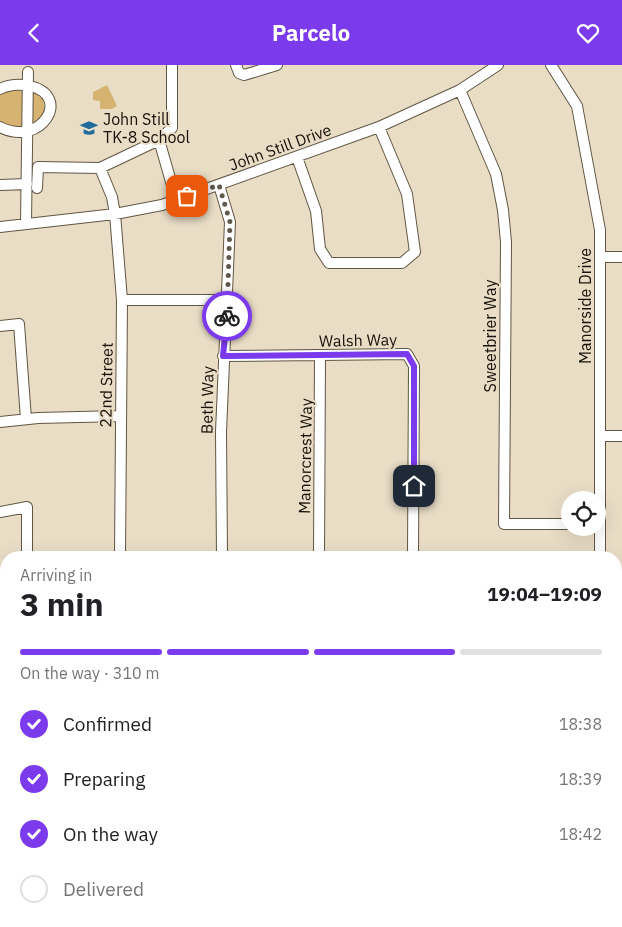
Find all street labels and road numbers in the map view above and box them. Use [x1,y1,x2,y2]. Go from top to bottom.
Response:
street label: John Still Drive [226,119,334,175]
street label: Manorside Drive [575,248,595,364]
street label: Sweetbrier Way [480,280,500,392]
street label: Walsh Way [319,329,397,351]
street label: 22nd Street [95,342,117,428]
street label: Beth Way [196,366,218,434]
street label: Manorcrest Way [294,398,316,514]

